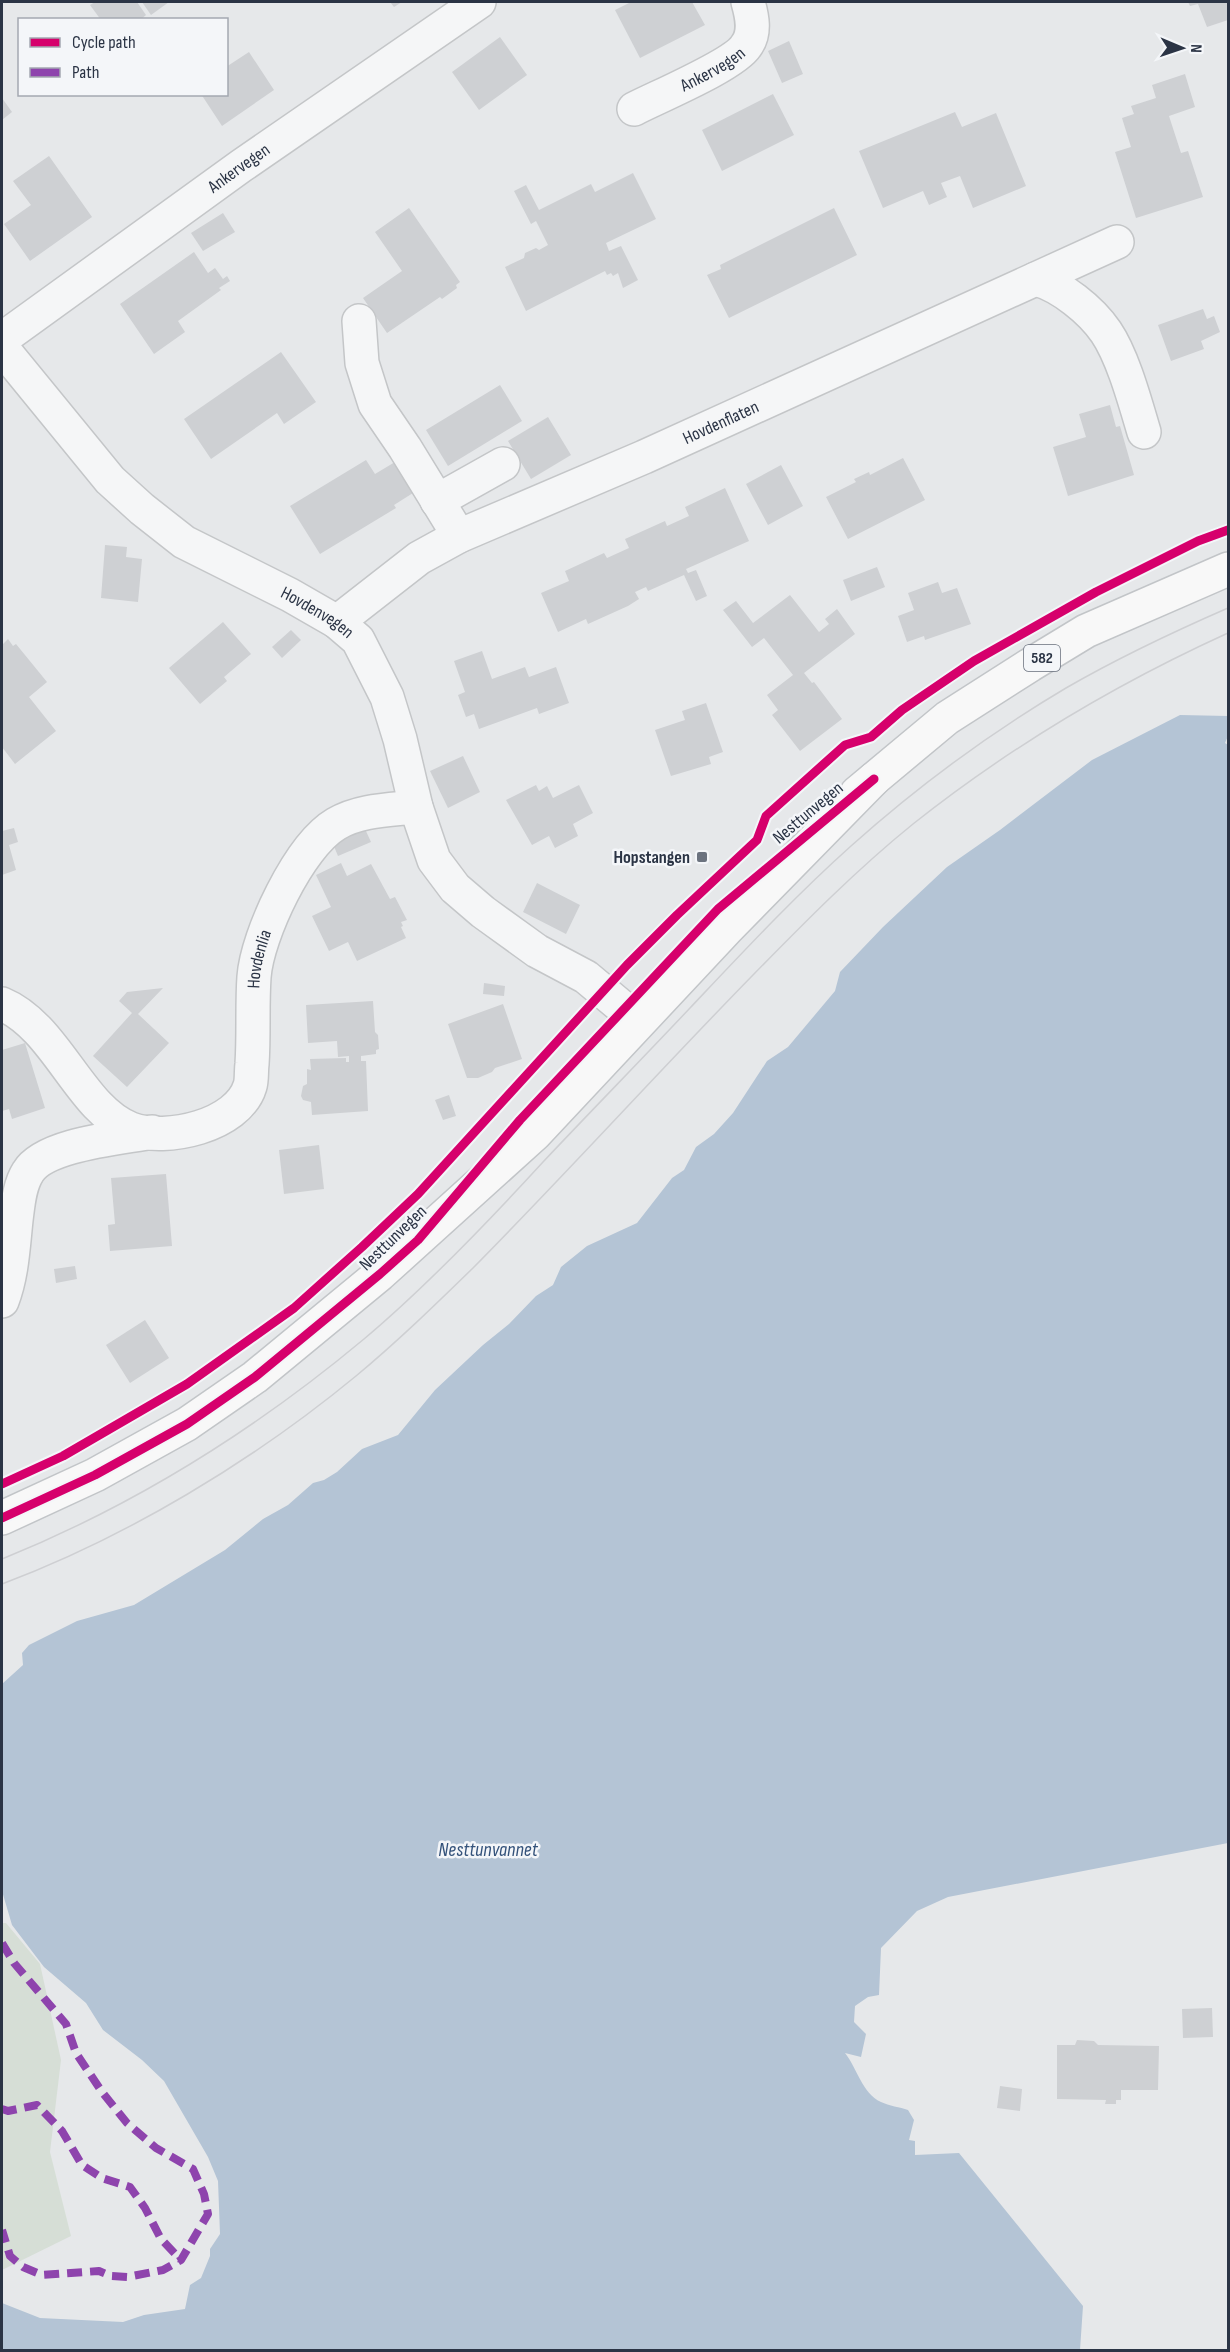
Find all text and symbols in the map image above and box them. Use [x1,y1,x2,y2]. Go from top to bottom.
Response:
legend [18,18,228,96]
north arrow [1152,18,1212,78]
text: Cycle path [72,32,136,53]
street label: Ankervegen [676,42,749,96]
text: N [1186,44,1205,53]
text: Path [72,62,100,83]
street label: Ankervegen [203,139,274,198]
street label: Hovdenflaten [679,396,762,448]
street label: Hovdenvegen [278,582,358,642]
road number: 582 [1024,645,1060,671]
street label: Nesttunvegen [769,778,847,848]
place label: Hopstangen [613,847,690,868]
marker: Hopstangen [695,850,709,864]
street label: Hovdenlia [243,927,276,989]
street label: Nesttunvegen [355,1201,431,1275]
water label: Nesttunvannet [438,1838,539,1862]

